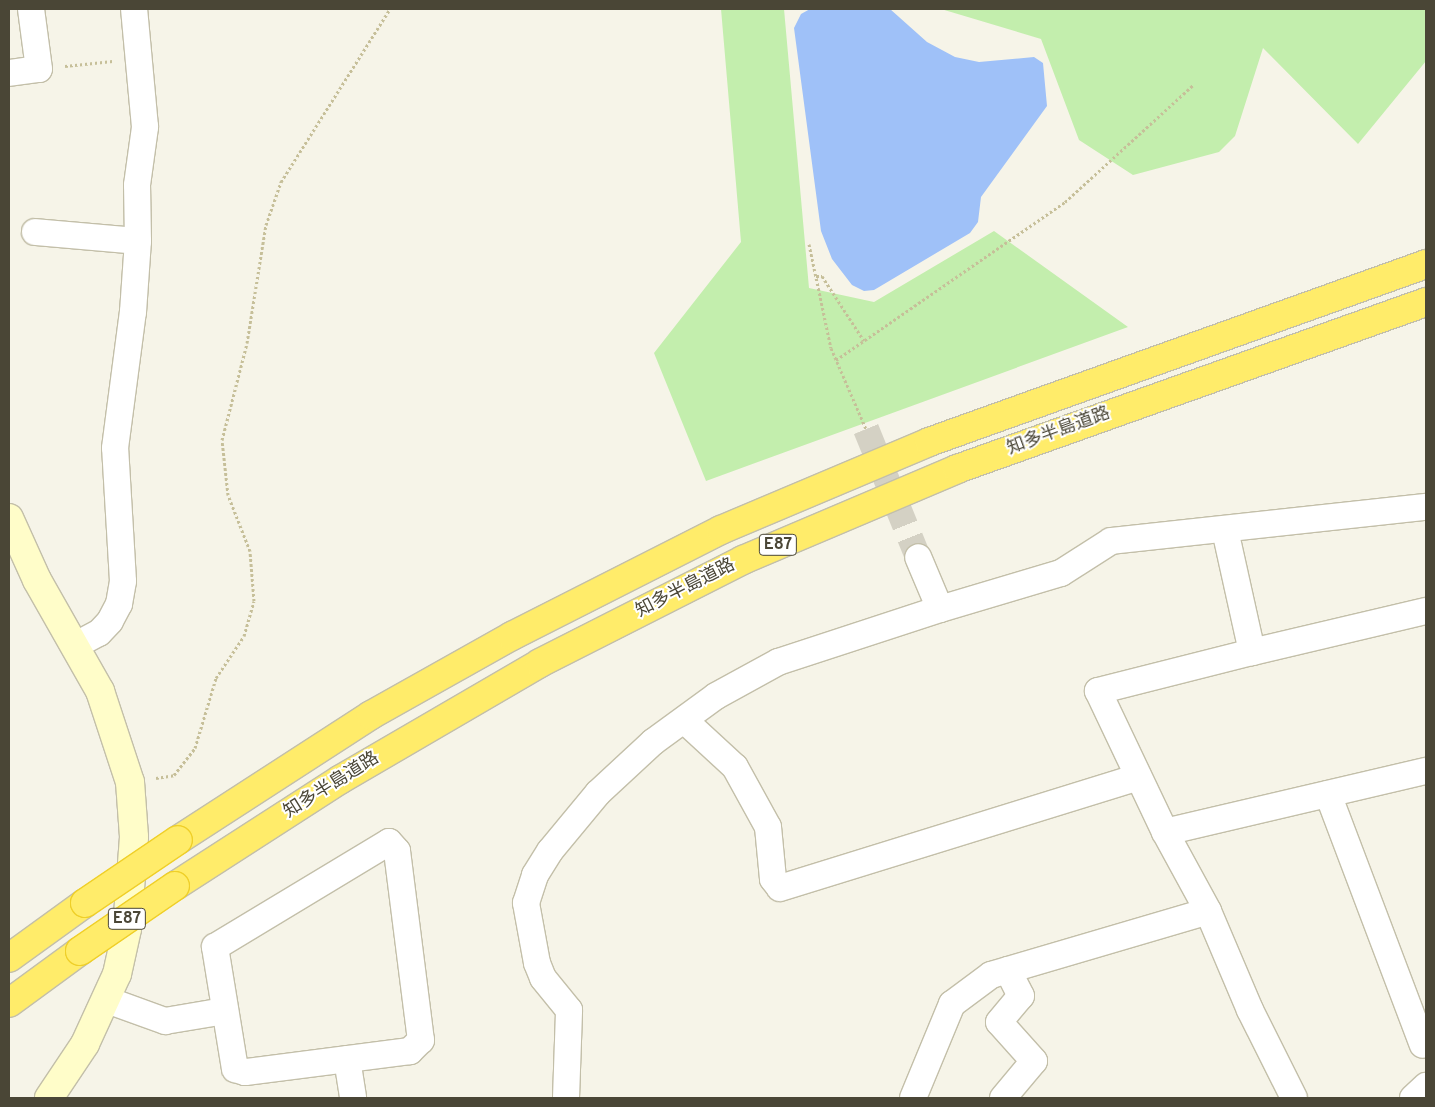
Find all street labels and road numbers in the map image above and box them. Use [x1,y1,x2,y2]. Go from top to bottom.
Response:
street label: 知多半島道路 [1005,403,1113,461]
road number: E87 [758,532,798,558]
street label: 知多半島道路 [633,555,739,623]
street label: 知多半島道路 [280,748,384,824]
road number: E87 [107,906,147,932]

